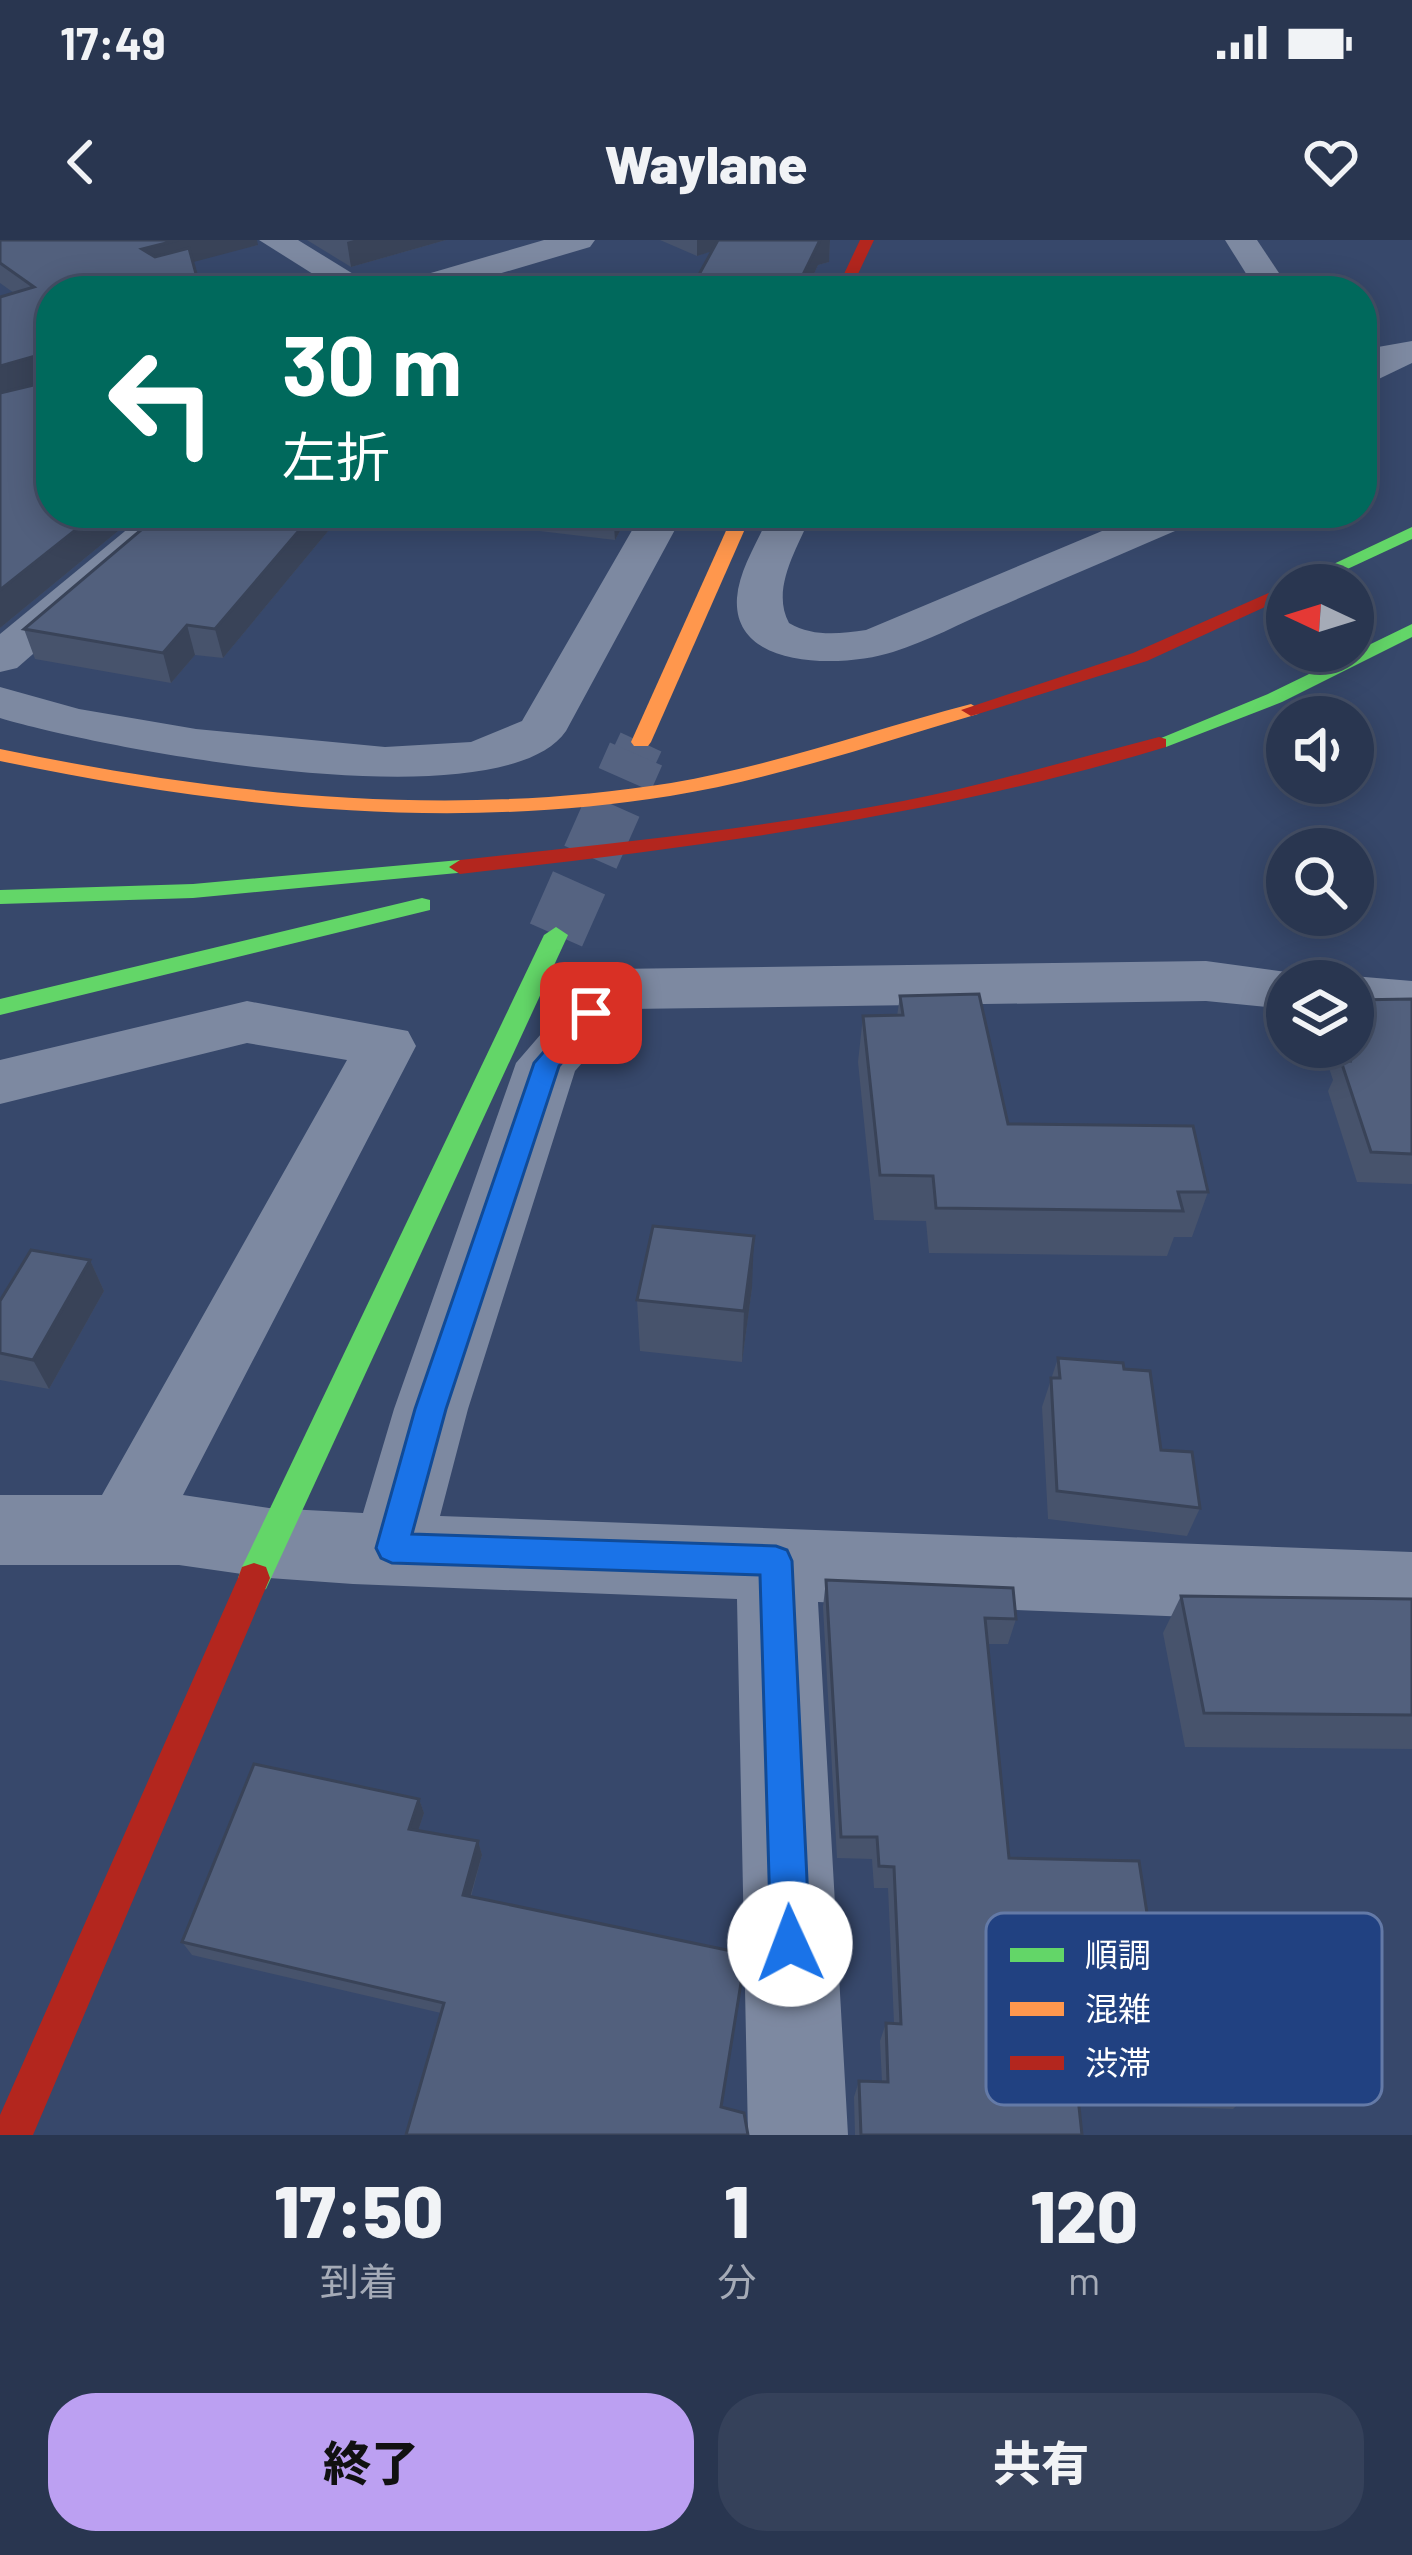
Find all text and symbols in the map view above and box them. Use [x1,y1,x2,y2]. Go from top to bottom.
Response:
text: 17:49 [60,15,166,69]
icon: back [48,129,114,195]
icon: heart [1298,129,1364,195]
text: Waylane [605,130,808,195]
text: 30 m [282,312,462,413]
icon: left [84,324,240,480]
text: 左折 [282,423,390,488]
north arrow [1266,564,1374,672]
map controls [1266,564,1374,1068]
button: sound [1266,696,1374,804]
button: search [1266,828,1374,936]
button: layers [1266,960,1374,1068]
pin [540,962,642,1064]
icon: arrive [558,980,624,1046]
position arrow [727,1881,853,2007]
legend [986,1913,1382,2105]
text: 順調 [1085,1934,1151,1974]
text: 混雑 [1085,1988,1151,2028]
text: 渋滞 [1085,2042,1151,2082]
text: 17:50 [274,2166,443,2252]
text: 1 [724,2166,750,2252]
text: 120 [1030,2171,1138,2257]
text: m [1068,2256,1100,2303]
text: 到着 [320,2257,398,2304]
text: 分 [717,2257,756,2304]
button: 終了 [48,2393,694,2531]
button: 共有 [718,2393,1364,2531]

